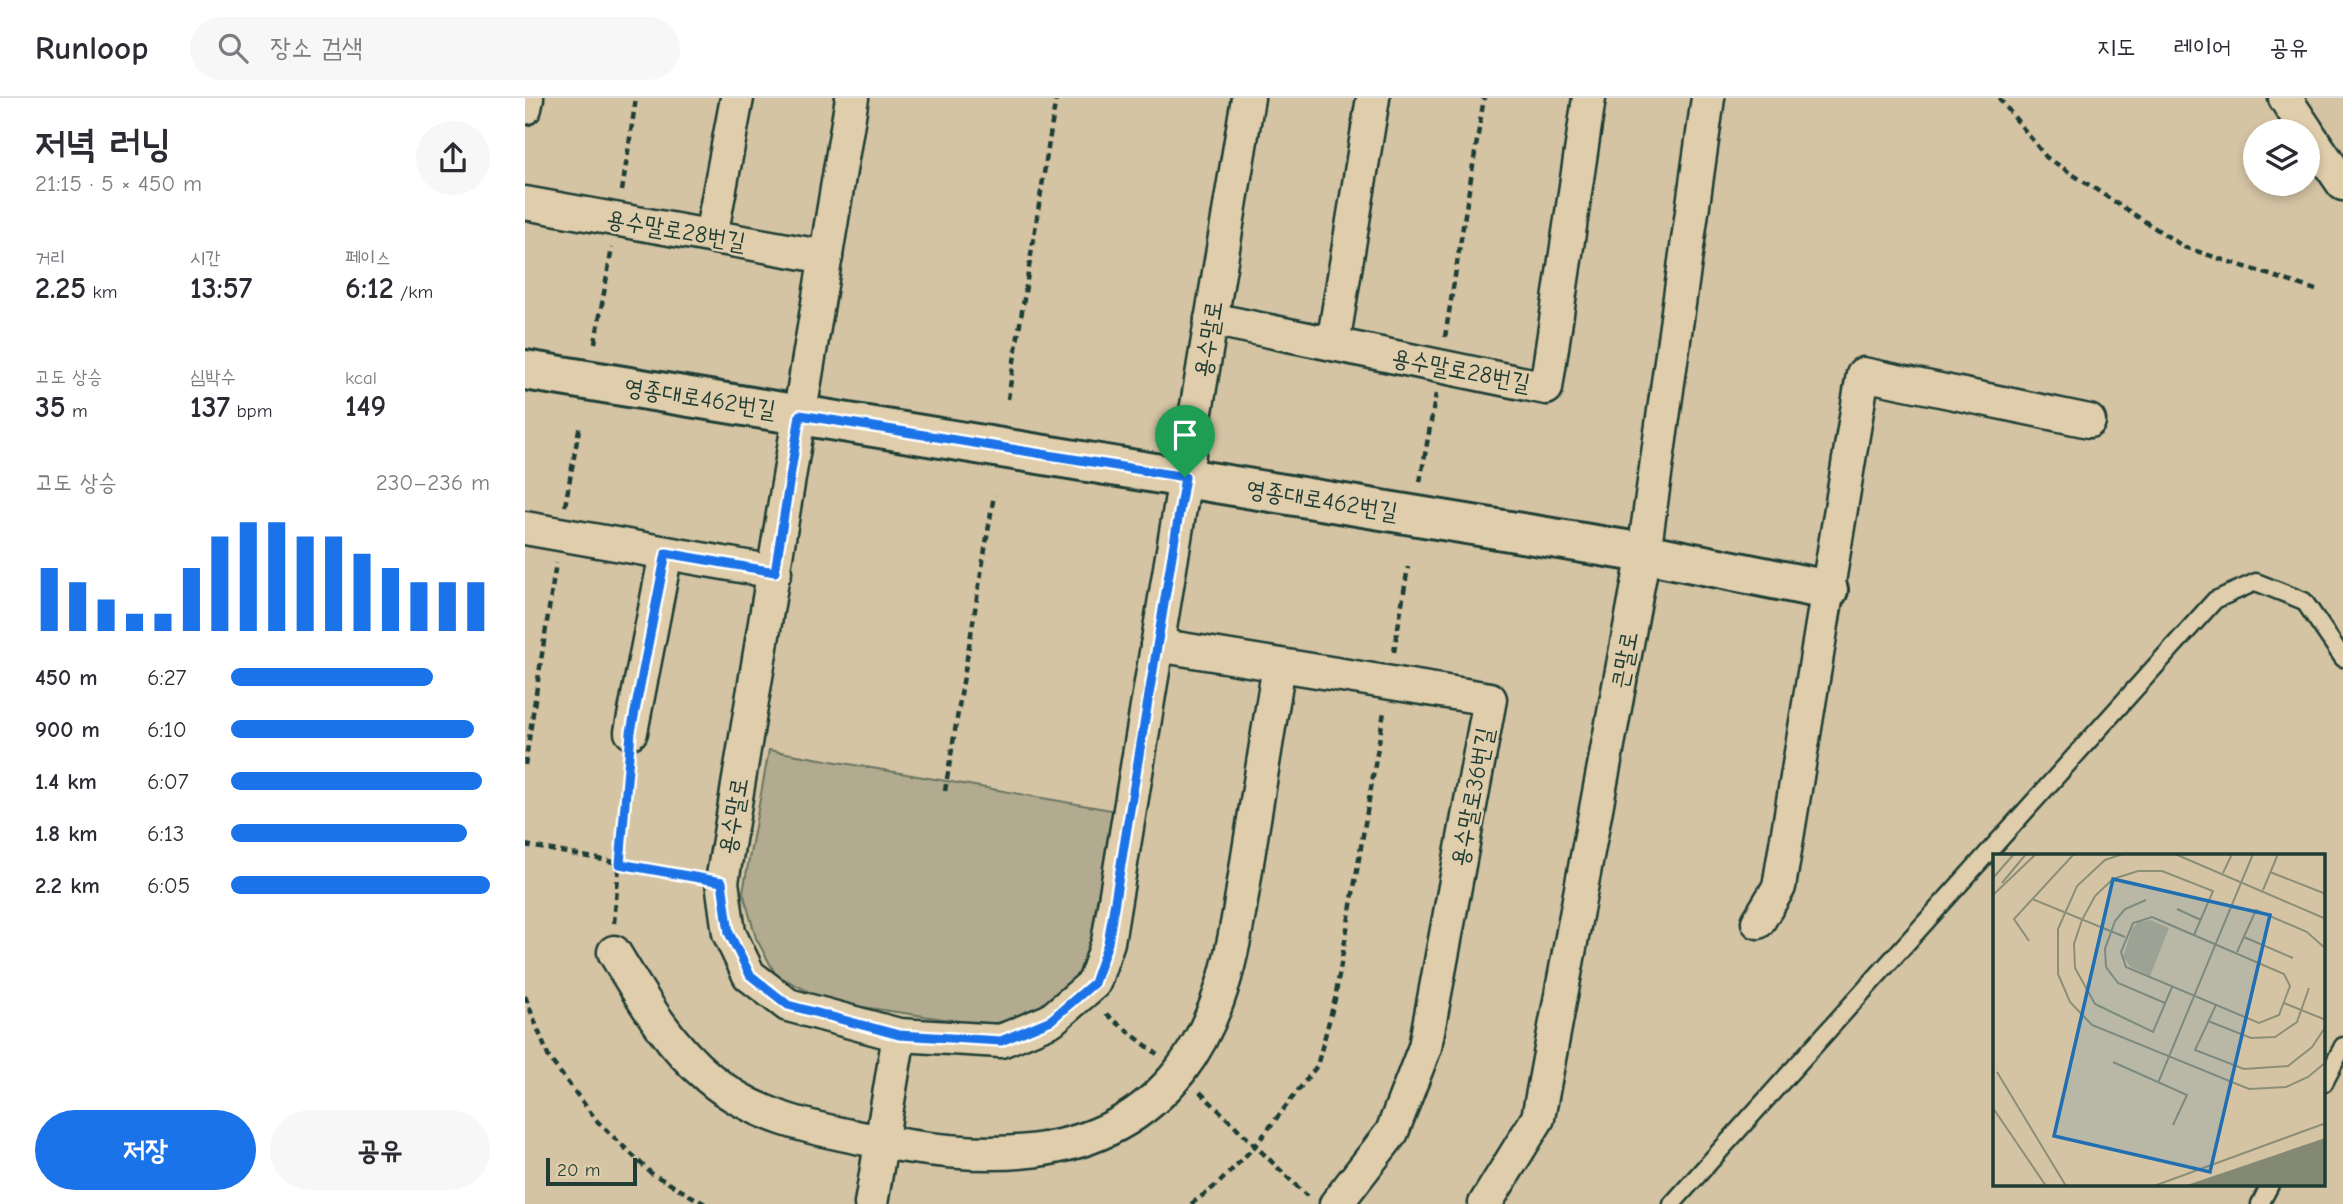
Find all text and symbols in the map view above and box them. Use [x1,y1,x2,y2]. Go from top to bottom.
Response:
search box [190,17,680,80]
text: Runloop [35,29,148,67]
icon: search [214,29,252,67]
text: 장소 검색 [270,33,363,63]
text: 지도 [2097,33,2135,61]
text: 레이어 [2173,33,2231,61]
text: 공유 [2269,33,2308,61]
map controls [2243,119,2320,196]
button: layers [2243,119,2320,196]
button: share [416,121,490,195]
text: 저녁 러닝 [35,122,171,166]
text: 21:15 · 5 × 450 m [35,170,202,197]
street label: 용수말로28번길 [604,204,748,256]
text: 거리 [35,247,66,269]
text: 시간 [190,247,221,269]
text: 페이스 [345,247,391,269]
text: 2.25 [35,271,86,306]
text: 13:57 [190,271,252,306]
text: 6:12 [345,271,394,306]
text: km [86,281,118,303]
text: /km [394,281,433,303]
street label: 용수말로 [1188,299,1228,379]
street label: 용수말로28번길 [1389,343,1533,397]
text: 고도 상승 [35,366,103,388]
text: 심박수 [190,366,236,388]
text: kcal [345,367,377,389]
street label: 영종대로462번길 [622,372,778,424]
text: 149 [345,389,386,424]
text: 35 [35,390,66,425]
text: 137 [190,390,230,425]
text: m [66,400,88,422]
text: bpm [230,400,272,422]
pin [1155,405,1215,477]
icon: arrive [1166,416,1204,454]
text: 고도 상승 [35,469,117,496]
text: 230–236 m [376,469,490,496]
street label: 영종대로462번길 [1244,474,1400,526]
street label: 큰말로 [1605,629,1643,691]
text: 450 m [35,664,98,691]
text: 6:27 [147,664,187,691]
text: 900 m [35,716,100,743]
text: 6:10 [147,716,187,743]
street label: 용수말로36번길 [1445,725,1499,869]
text: 1.4 km [35,768,97,795]
text: 6:07 [147,768,189,795]
street label: 용수말로 [713,776,753,856]
text: 1.8 km [35,820,98,847]
text: 6:13 [147,820,184,847]
inset map [1993,854,2325,1186]
text: 2.2 km [35,872,100,899]
text: 6:05 [147,872,190,899]
button: 저장 [35,1110,256,1190]
button: 공유 [270,1110,490,1190]
scale bar [546,1155,637,1187]
text: 20 m [557,1159,601,1181]

